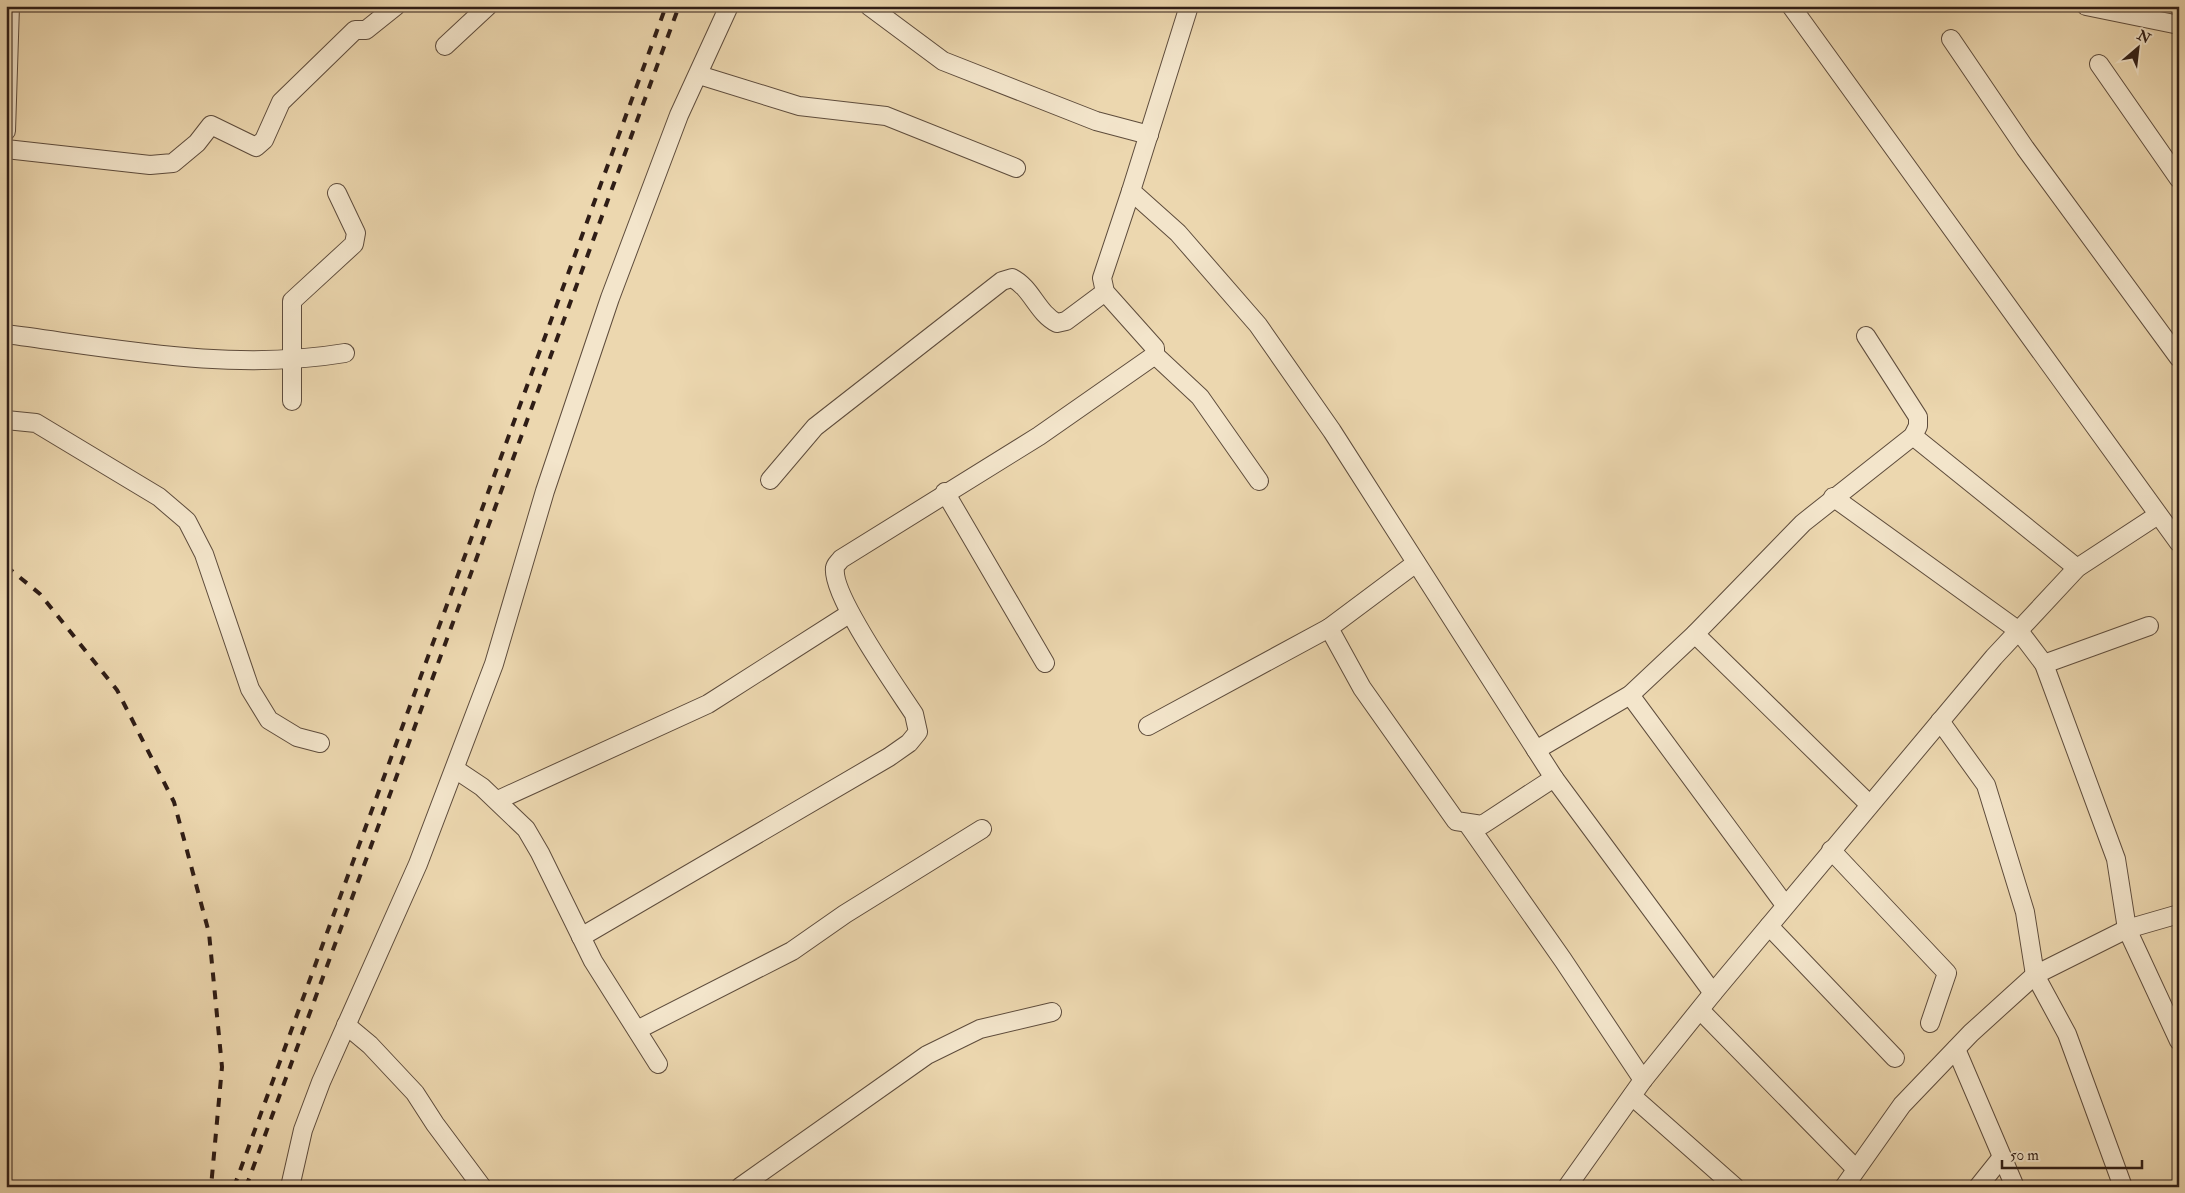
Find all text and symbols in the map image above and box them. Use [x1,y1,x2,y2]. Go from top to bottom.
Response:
north arrow [2112,22,2162,72]
text: N [2133,26,2154,48]
scale bar [2002,1138,2142,1170]
text: 50 m [2010,1146,2039,1165]

